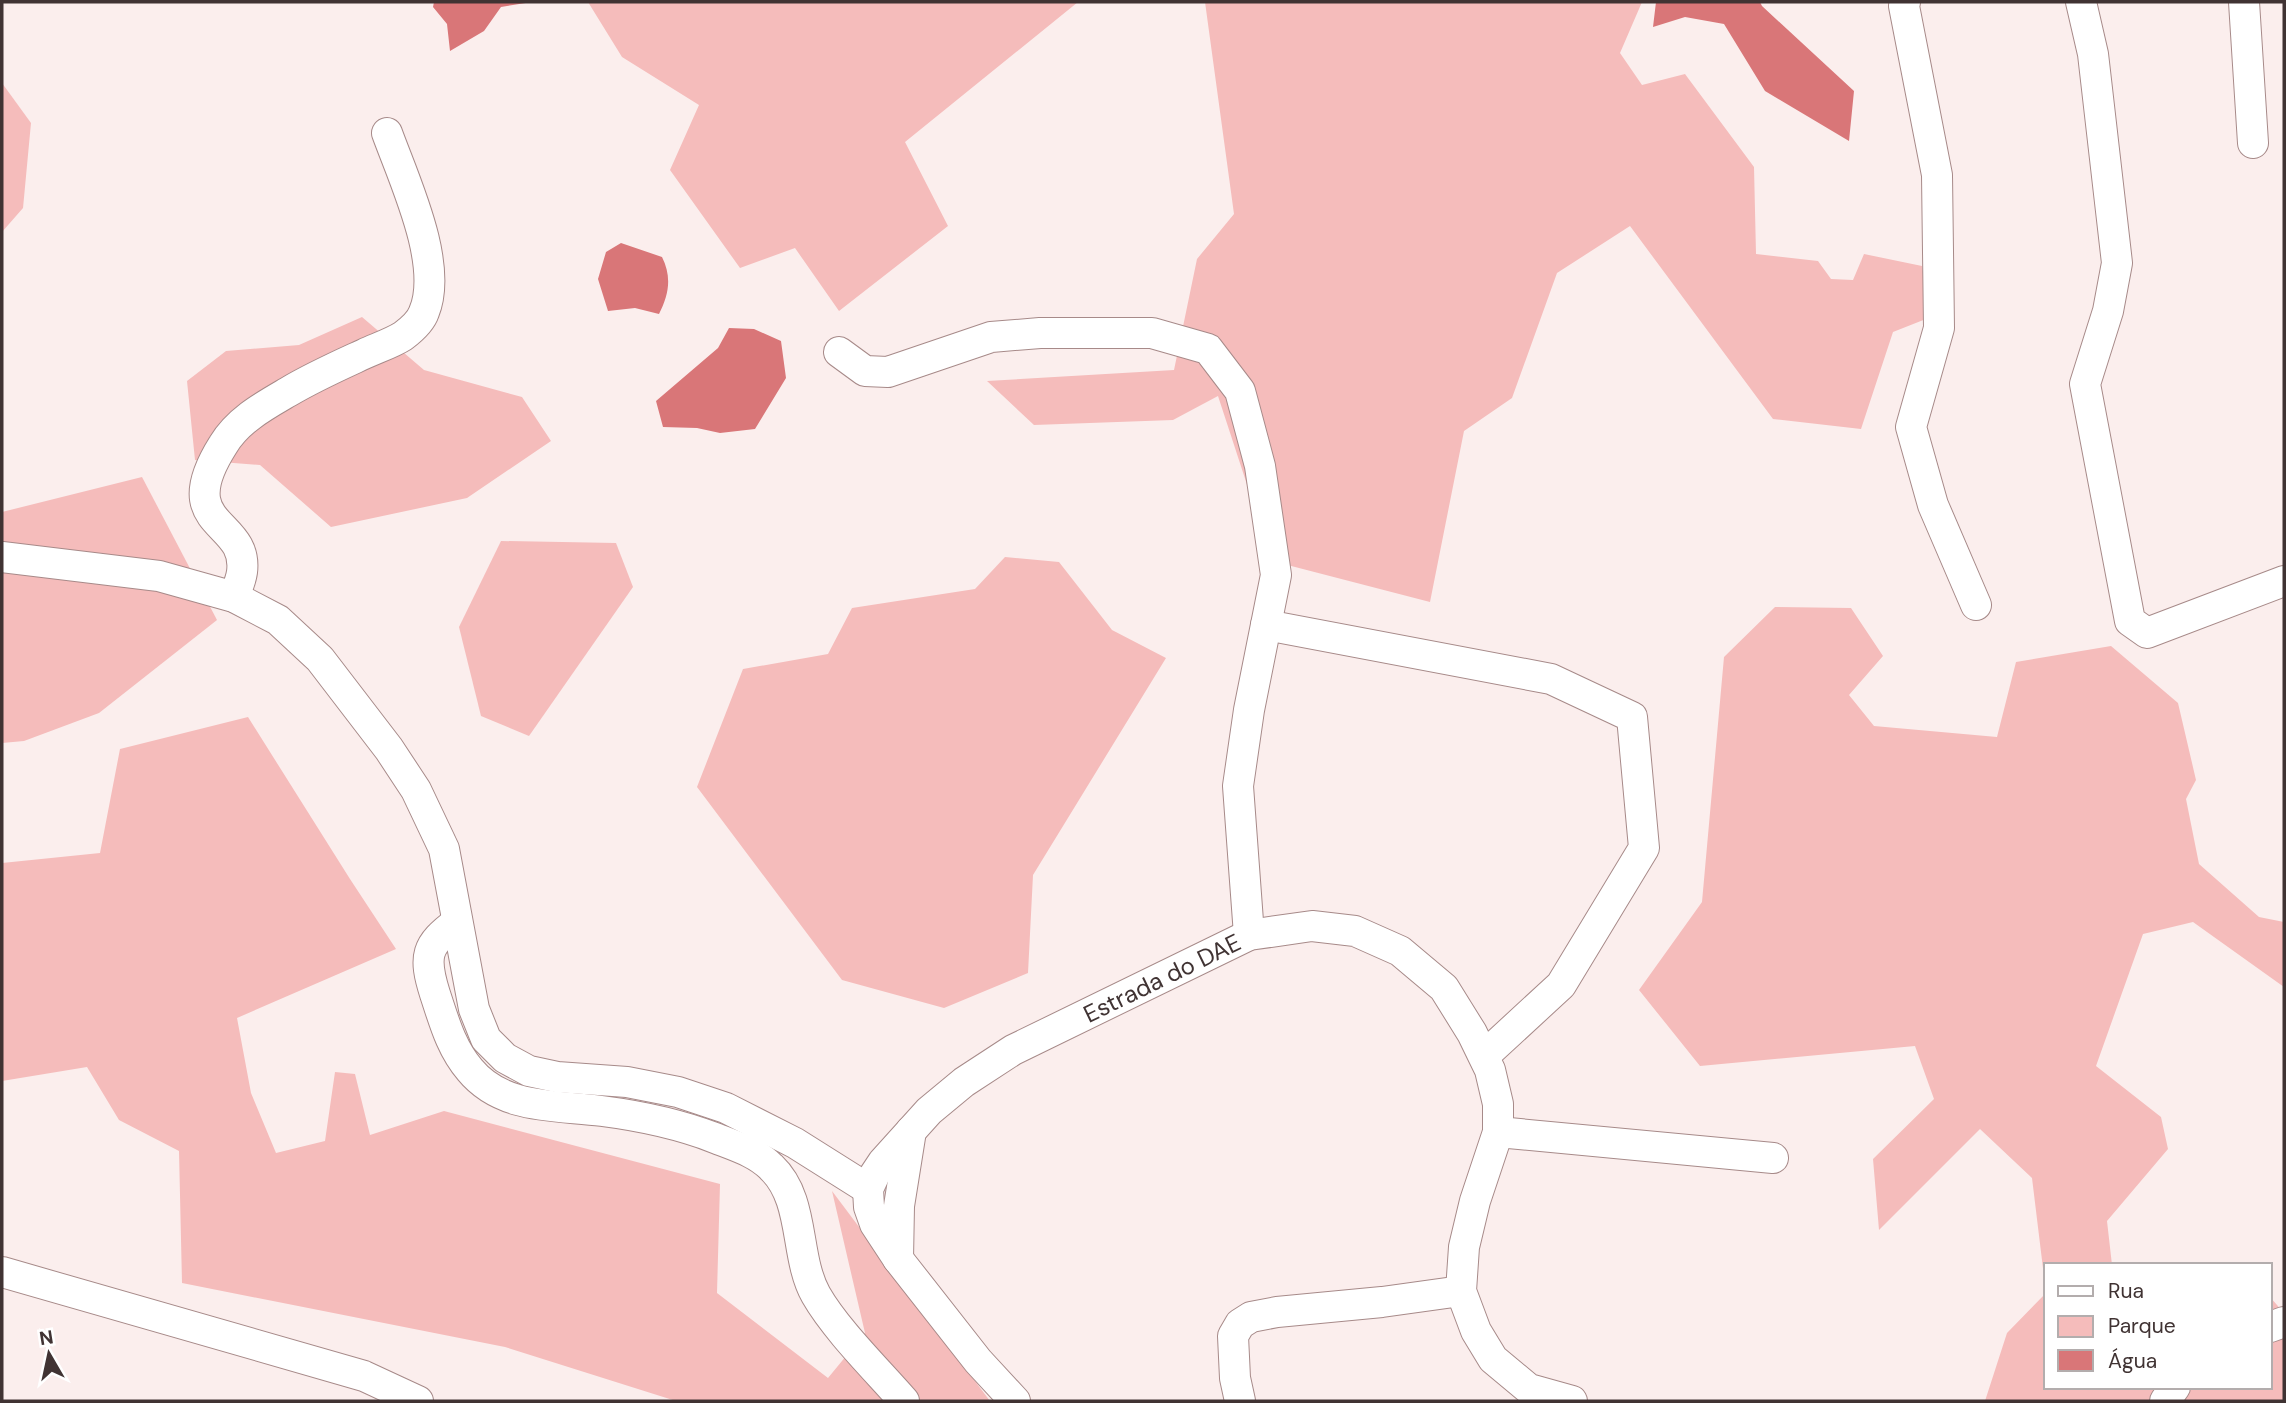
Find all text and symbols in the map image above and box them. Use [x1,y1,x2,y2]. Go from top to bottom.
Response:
street label: Estrada do DAE [1078,927,1246,1029]
legend [2044,1263,2272,1389]
text: Rua [2108,1277,2144,1305]
text: Parque [2108,1312,2176,1340]
north arrow [14,1319,84,1389]
text: N [38,1324,55,1351]
text: Água [2108,1347,2157,1375]

